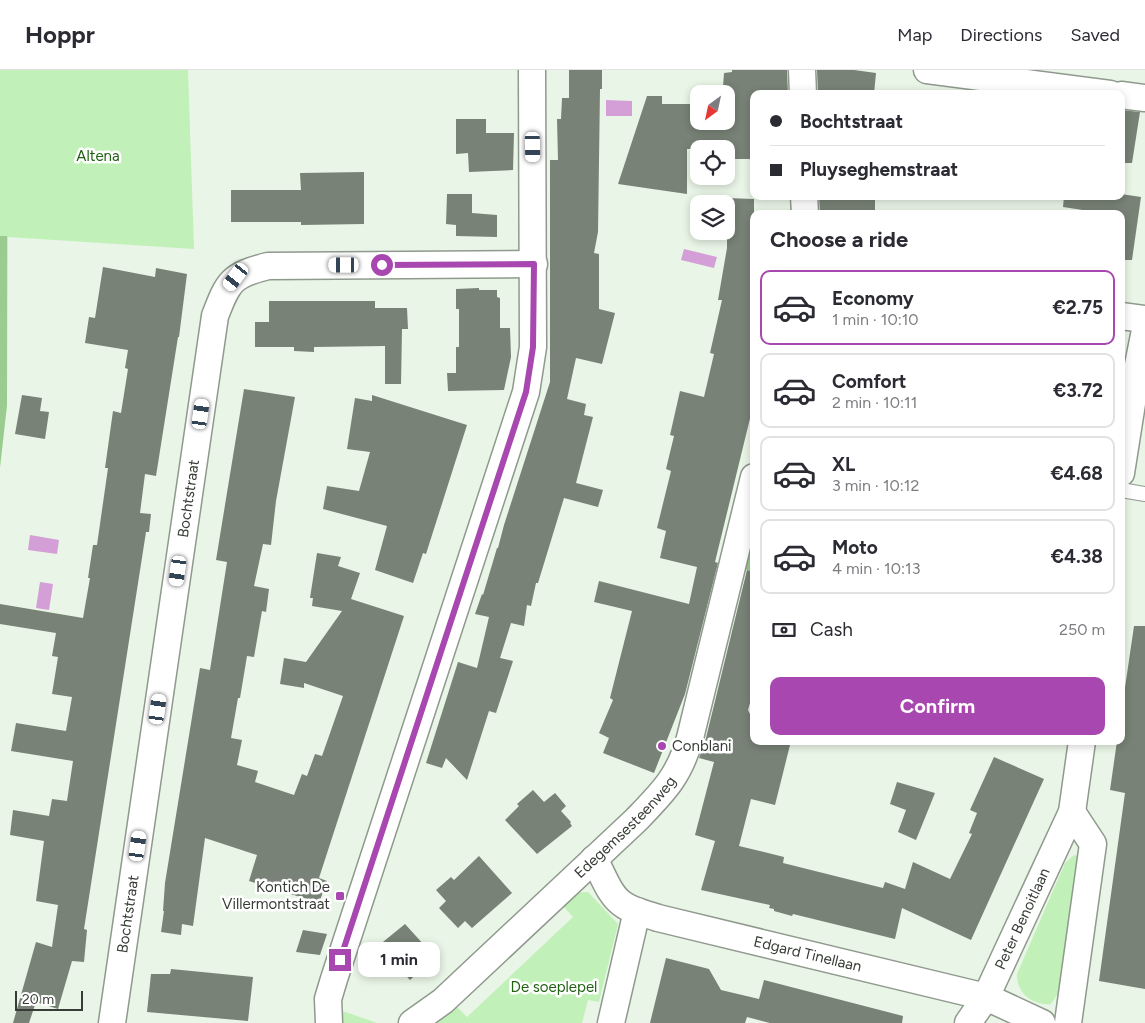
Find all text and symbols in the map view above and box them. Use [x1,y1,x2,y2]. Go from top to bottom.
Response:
text: Hoppr [25,20,95,49]
text: Map [897,24,932,46]
text: Directions [960,24,1042,46]
text: Saved [1070,24,1120,46]
north arrow [690,85,735,130]
map controls [690,85,735,240]
text: Bochtstraat [800,110,903,133]
car [525,132,540,162]
button: locate [690,140,735,185]
park label: Altena [76,147,120,165]
text: Pluyseghemstraat [800,158,958,181]
button: layers [690,195,735,240]
text: Choose a ride [770,226,908,253]
route start [371,254,393,276]
car [329,258,359,273]
car [220,261,251,293]
icon: car [772,285,817,330]
text: Economy [832,287,914,310]
text: €2.75 [1052,296,1103,319]
text: 1 min · 10:10 [832,310,919,329]
icon: car [772,368,817,413]
text: Comfort [832,370,907,393]
text: €3.72 [1053,379,1103,402]
text: 2 min · 10:11 [832,393,917,412]
car [191,398,210,430]
icon: car [772,451,817,496]
text: XL [832,453,855,476]
street label: Bochtstraat [174,458,203,539]
text: €4.68 [1050,462,1103,485]
text: 3 min · 10:12 [832,476,919,495]
icon: car [772,534,817,579]
text: Moto [832,536,878,559]
text: €4.38 [1051,545,1103,568]
car [168,555,187,587]
text: 4 min · 10:13 [832,559,920,578]
icon: cash [770,616,798,644]
text: Cash [810,618,853,641]
text: 250 m [1059,620,1105,639]
button: Confirm [770,677,1105,735]
car [148,693,167,725]
place label: Conblani [672,737,731,755]
marker: Conblani [656,740,668,752]
street label: Edegemsesteenweg [571,773,680,882]
car [128,830,147,862]
street label: Peter Benoitlaan [991,865,1054,972]
street label: Bochtstraat [113,874,142,954]
place label: Kontich De Villermontstraat [222,878,330,913]
marker: Kontich De Villermontstraat [334,890,346,902]
street label: Edgard Tinellaan [752,932,863,976]
callout: 1 min [358,942,440,978]
route end [329,949,351,971]
text: 1 min [380,950,418,969]
park label: De soeplepel [511,978,597,996]
scale bar [15,988,82,1011]
text: 20 m [22,991,54,1008]

